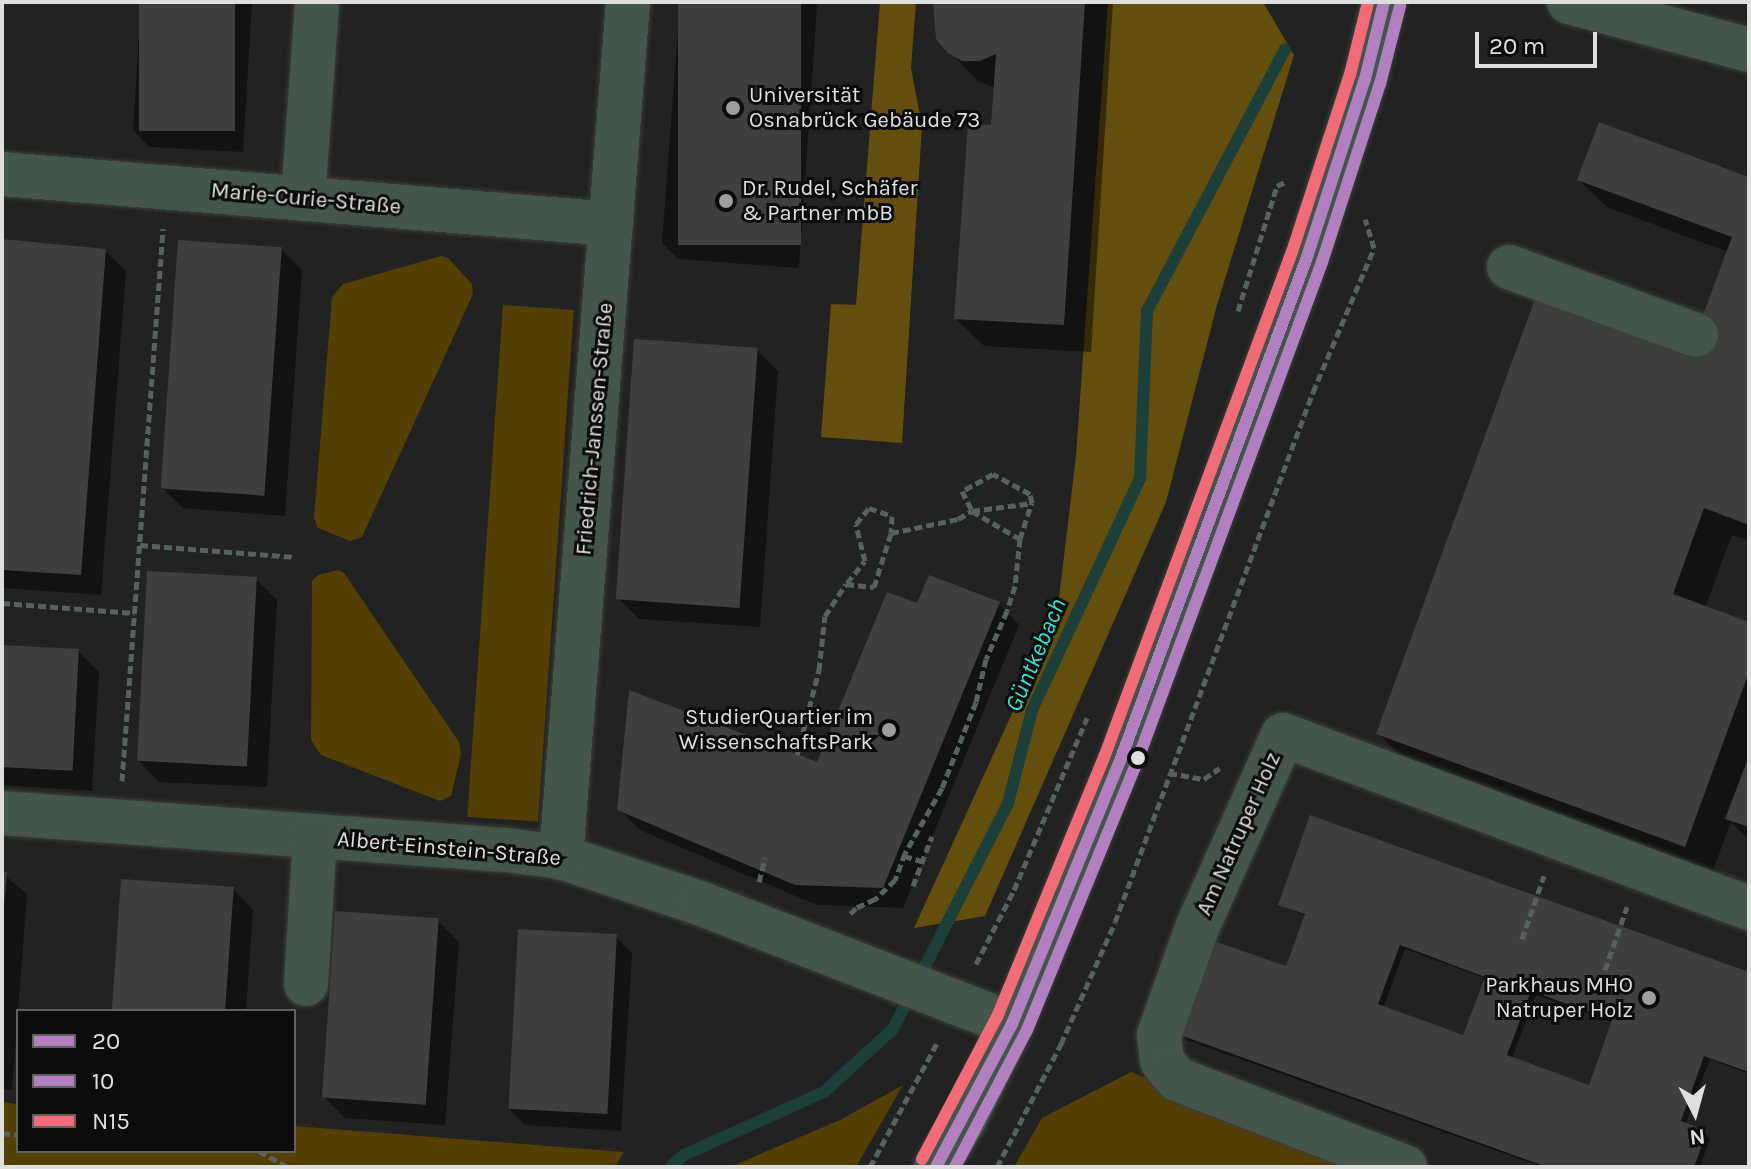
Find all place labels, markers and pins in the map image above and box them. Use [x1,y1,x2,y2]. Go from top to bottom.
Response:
place label: Universität Osnabrück Gebäude 73 [749,82,980,134]
marker: Universität Osnabrück Gebäude 73 [724,99,742,117]
place label: Dr. Rudel, Schäfer & Partner mbB [742,175,918,226]
marker: Dr. Rudel, Schäfer & Partner mbB [717,192,735,210]
place label: StudierQuartier im WissenschaftsPark [679,704,873,756]
marker: StudierQuartier im WissenschaftsPark [880,721,898,739]
unlabelled marker [1130,750,1146,766]
place label: Parkhaus MHO Natruper Holz [1485,972,1633,1024]
marker: Parkhaus MHO Natruper Holz [1640,989,1658,1007]

